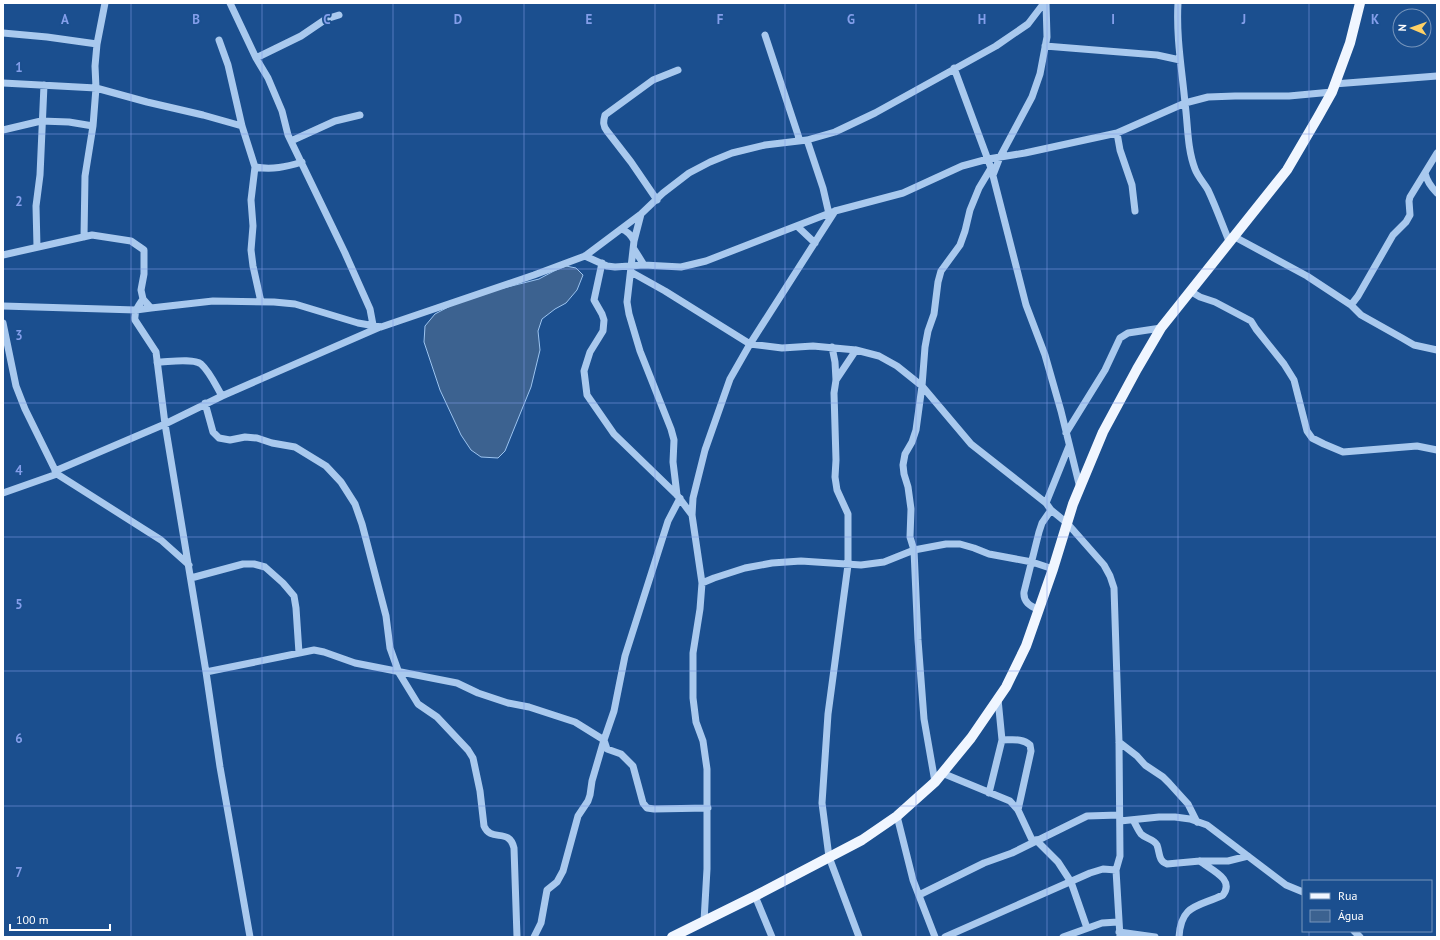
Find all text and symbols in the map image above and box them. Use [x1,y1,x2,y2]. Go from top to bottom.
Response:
north arrow [1392,8,1432,48]
text: A [61,11,69,28]
text: B [192,11,200,28]
text: C [323,11,331,28]
text: D [454,11,462,28]
text: E [586,11,593,28]
text: F [717,11,724,28]
text: G [847,11,855,28]
text: H [978,11,986,28]
text: I [1111,11,1115,28]
text: J [1241,11,1246,28]
text: K [1371,11,1379,28]
text: N [1395,24,1409,32]
text: 1 [15,59,23,76]
text: 2 [15,193,23,210]
text: 3 [15,327,23,344]
text: 4 [15,462,23,479]
text: 5 [15,596,23,613]
text: 6 [15,730,23,747]
text: 7 [15,864,23,881]
legend [1302,880,1432,932]
text: Rua [1338,888,1357,903]
scale bar [10,906,110,932]
text: Água [1338,908,1364,923]
text: 100 m [16,912,49,927]

